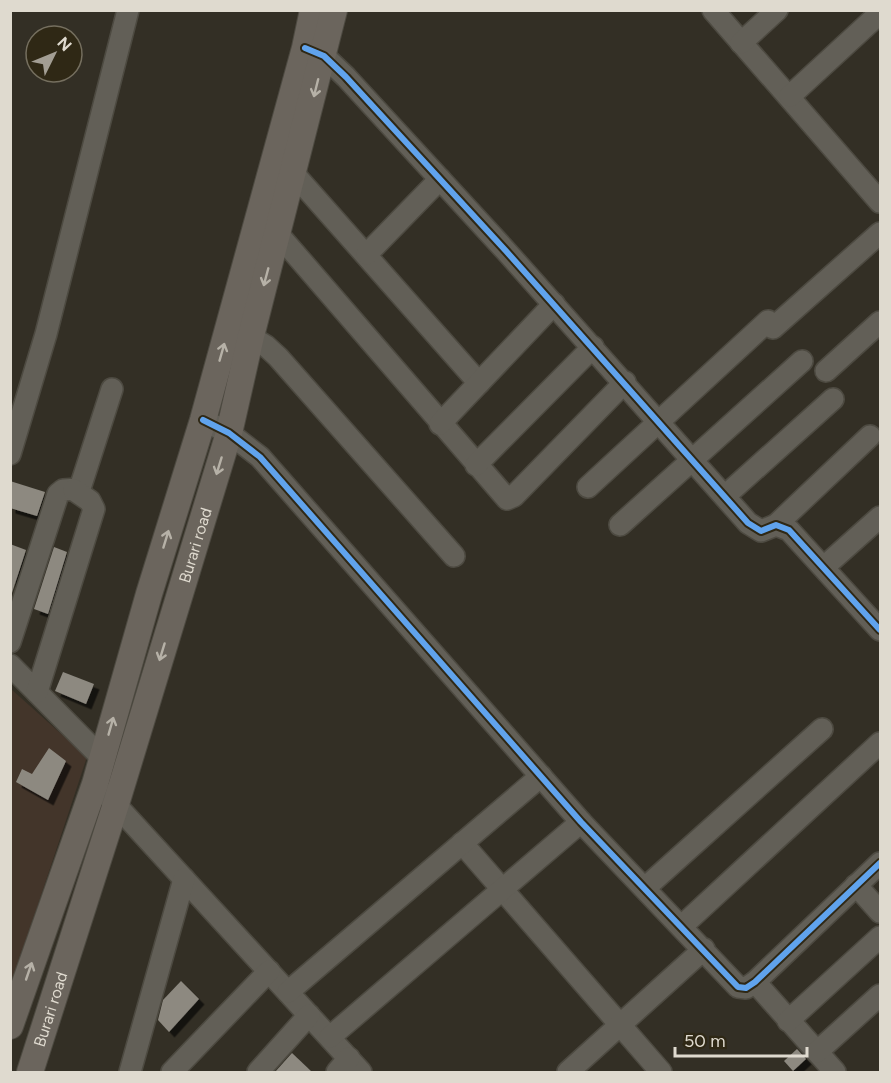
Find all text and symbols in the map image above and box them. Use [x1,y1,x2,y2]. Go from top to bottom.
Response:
north arrow [24,24,84,84]
text: N [53,33,76,55]
one-way arrow [309,78,321,97]
one-way arrow [260,267,272,286]
one-way arrow [217,343,228,362]
one-way arrow [213,456,224,475]
street label: Burari road [175,505,216,585]
one-way arrow [161,530,172,549]
one-way arrow [156,642,167,661]
one-way arrow [106,717,118,736]
one-way arrow [25,962,36,981]
street label: Burari road [30,969,72,1049]
scale bar [675,1020,807,1058]
text: 50 m [684,1030,726,1052]

